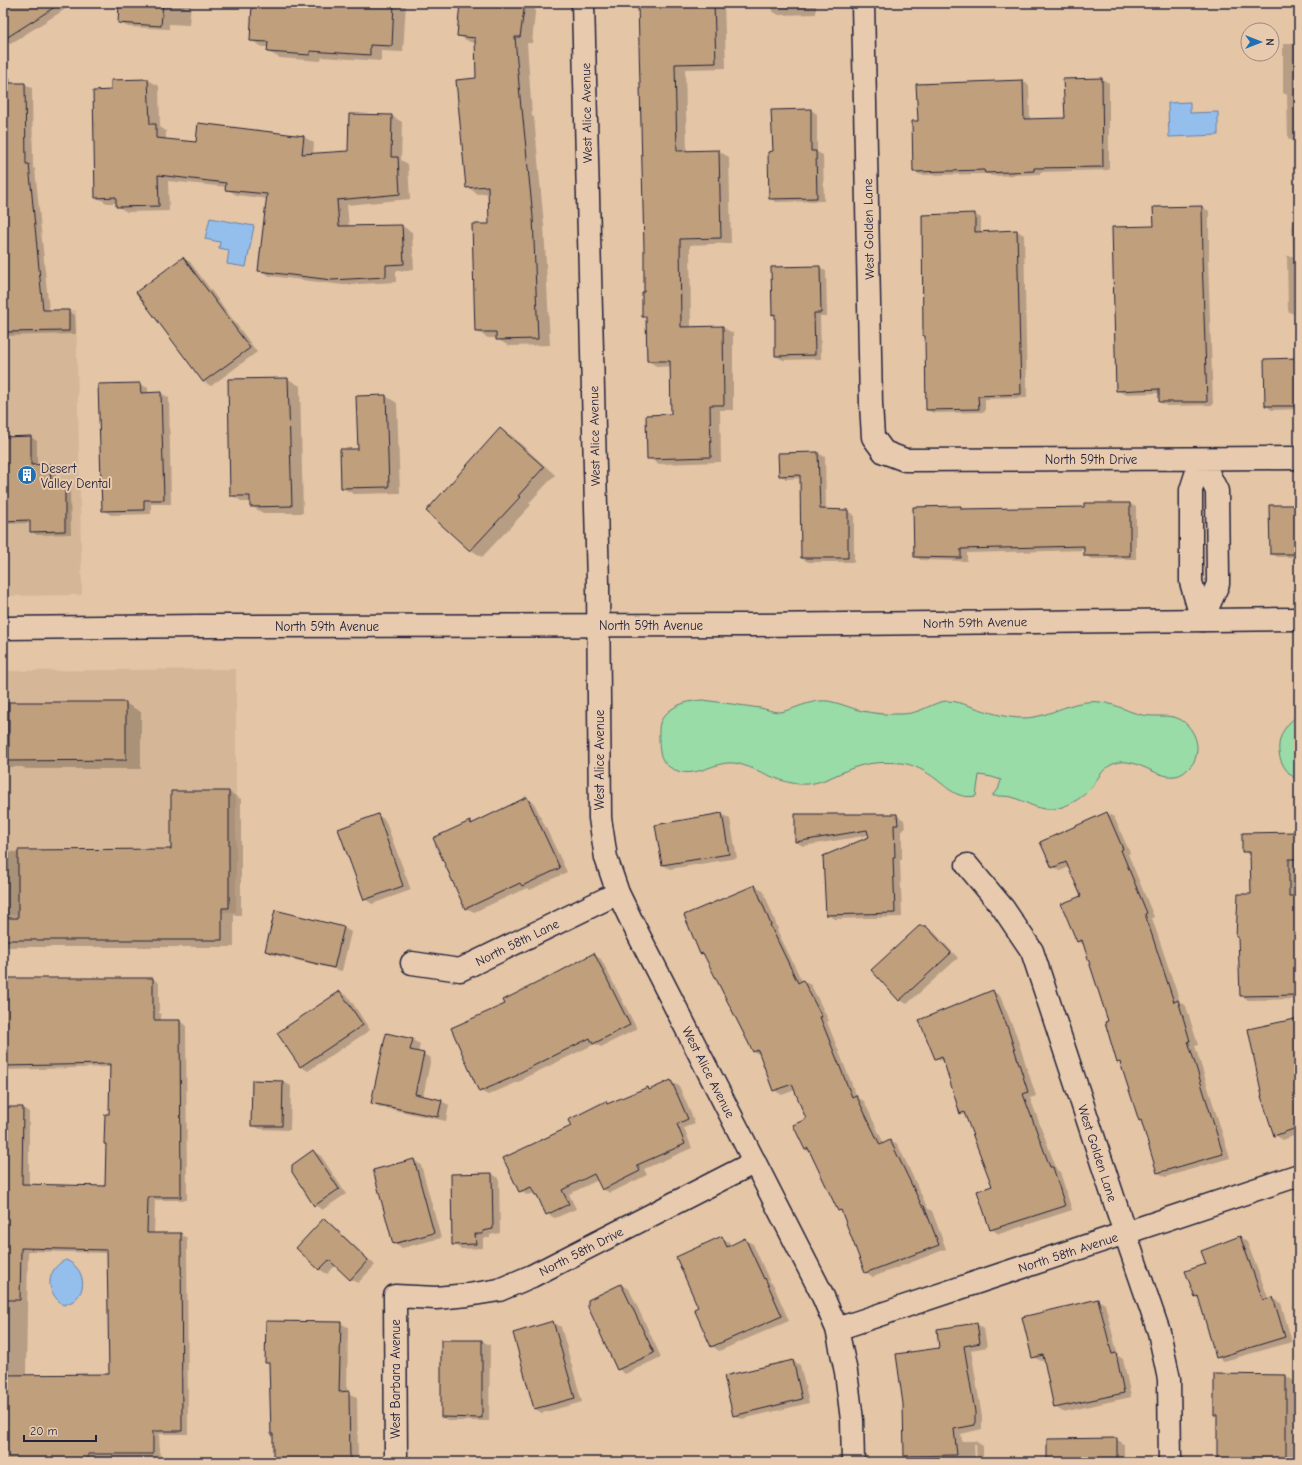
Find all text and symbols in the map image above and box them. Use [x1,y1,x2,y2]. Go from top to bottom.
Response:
north arrow [1240,22,1280,62]
text: N [1263,38,1276,46]
street label: West Alice Avenue [578,62,595,163]
street label: West Golden Lane [860,178,877,280]
street label: West Alice Avenue [586,385,603,486]
street label: North 59th Drive [1045,452,1138,467]
place label: Desert Valley Dental [41,461,111,491]
building icon: Desert Valley Dental [16,464,38,486]
street label: North 59th Avenue [923,614,1028,631]
street label: North 59th Avenue [599,618,704,633]
street label: North 59th Avenue [275,619,380,634]
street label: West Alice Avenue [592,709,607,810]
street label: North 58th Lane [473,916,562,969]
street label: West Alice Avenue [679,1024,738,1121]
street label: West Golden Lane [1075,1103,1120,1204]
street label: North 58th Drive [537,1224,626,1279]
street label: North 58th Avenue [1016,1229,1120,1276]
street label: West Barbara Avenue [388,1319,403,1439]
scale bar [24,1417,96,1443]
text: 20 m [30,1424,58,1438]

